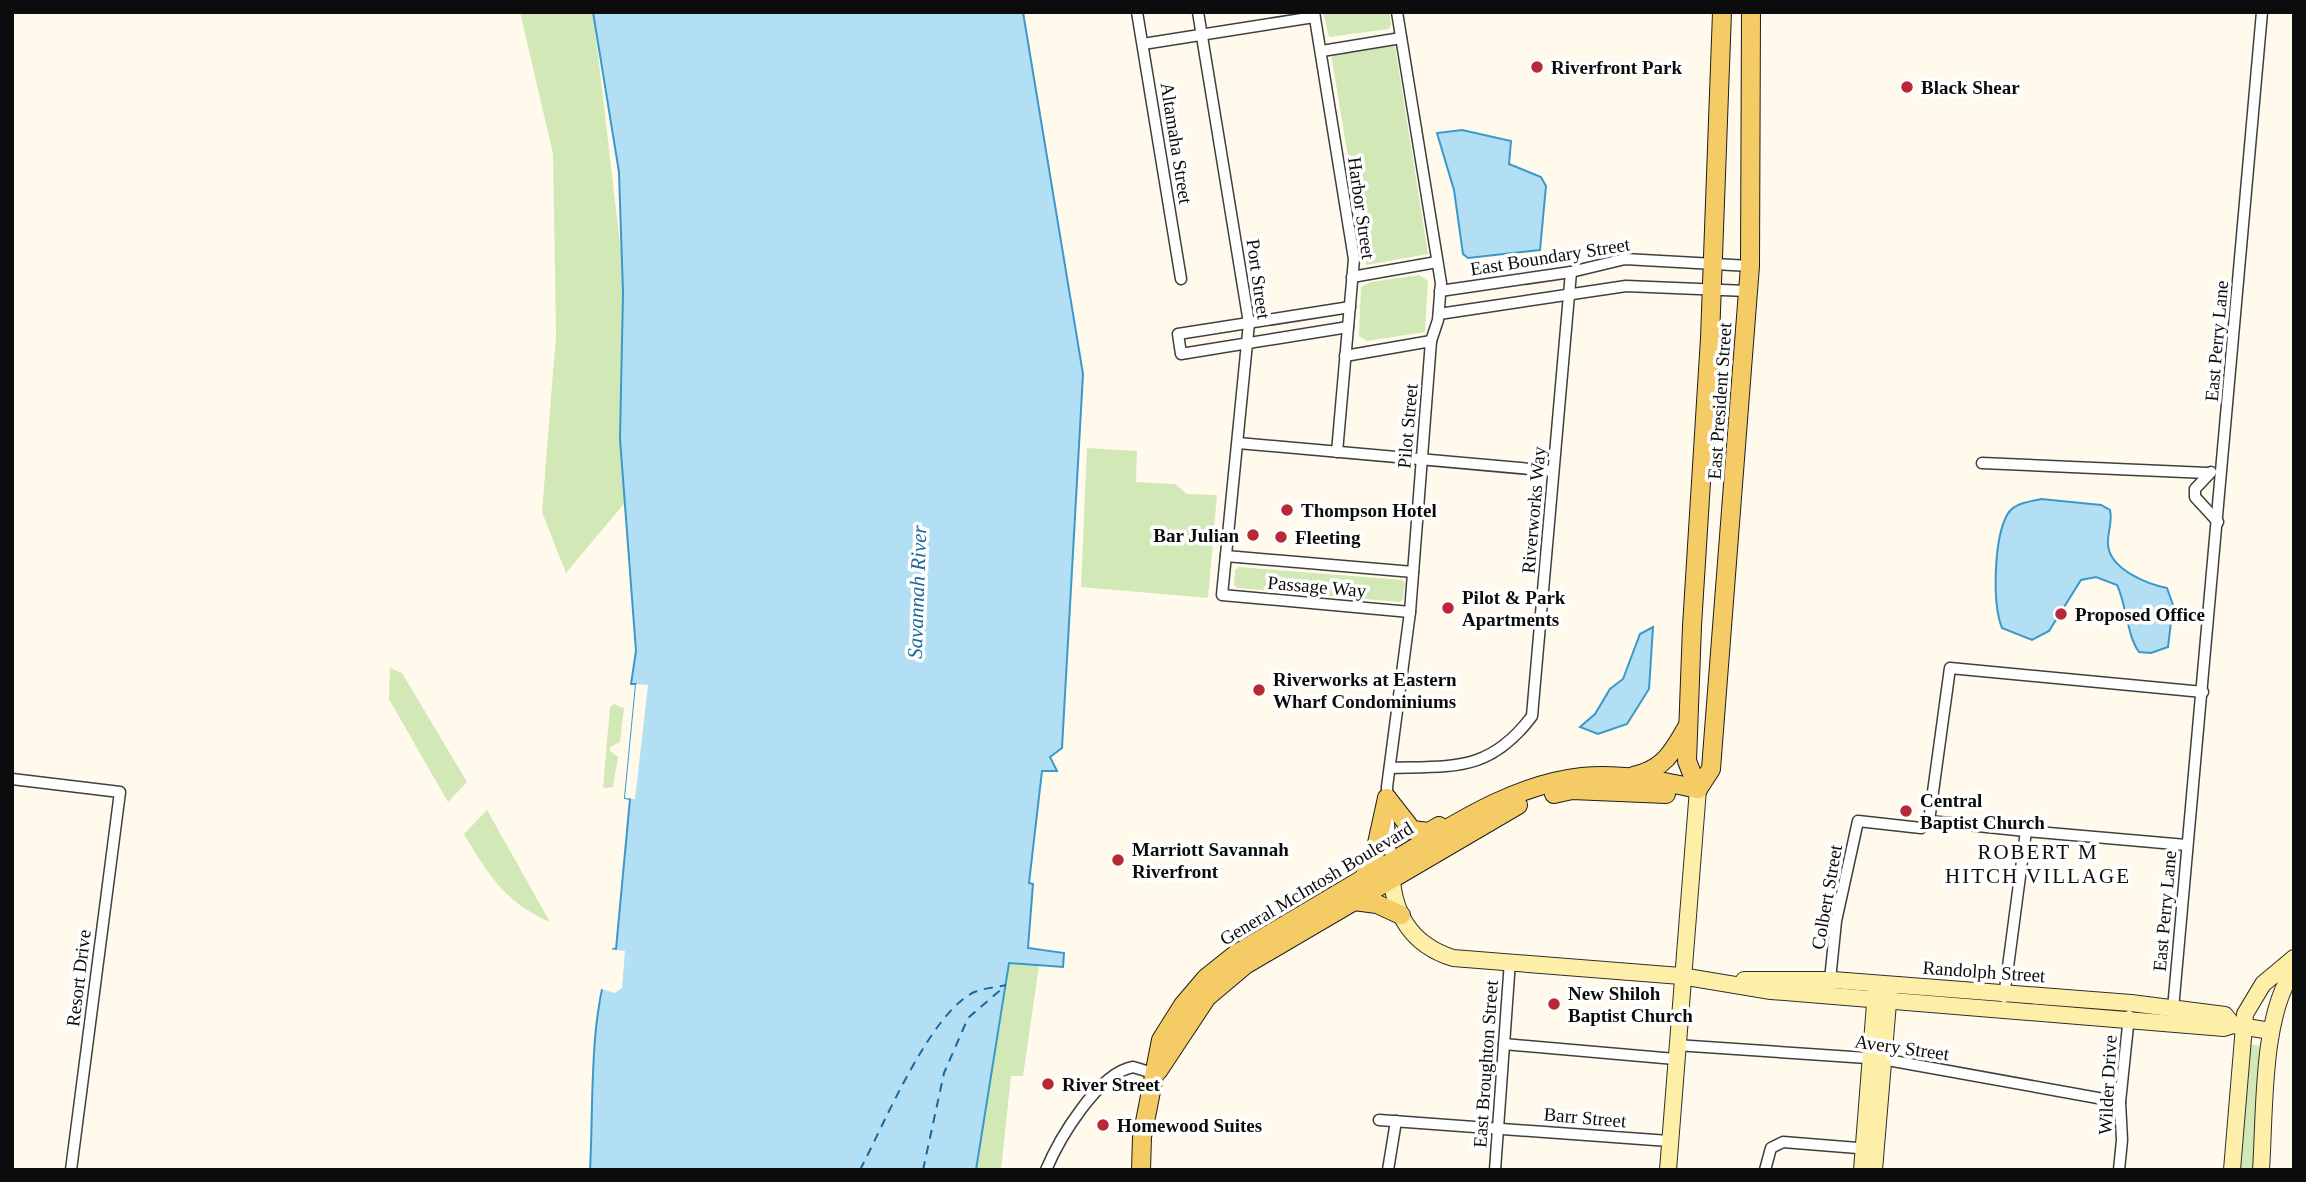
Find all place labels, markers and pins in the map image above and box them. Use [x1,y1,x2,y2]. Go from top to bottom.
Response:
place label: Riverfront Park [1551,57,1682,78]
marker: Riverfront Park [1529,59,1545,75]
place label: Black Shear [1921,77,2020,98]
marker: Black Shear [1899,79,1915,95]
place label: Thompson Hotel [1301,500,1437,521]
marker: Thompson Hotel [1279,502,1295,518]
place label: Bar Julian [1153,525,1239,546]
marker: Bar Julian [1245,527,1261,543]
place label: Fleeting [1295,527,1361,548]
marker: Fleeting [1273,529,1289,545]
place label: Pilot & Park Apartments [1462,587,1566,630]
marker: Pilot & Park Apartments [1440,600,1456,616]
place label: Proposed Office [2075,604,2205,625]
marker: Proposed Office [2053,606,2069,622]
place label: Riverworks at Eastern Wharf Condominiums [1273,669,1457,712]
marker: Riverworks at Eastern Wharf Condominiums [1251,682,1267,698]
place label: Central Baptist Church [1920,790,2045,833]
marker: Central Baptist Church [1898,803,1914,819]
place label: Marriott Savannah Riverfront [1132,839,1289,882]
marker: Marriott Savannah Riverfront [1110,852,1126,868]
place label: New Shiloh Baptist Church [1568,983,1693,1026]
marker: New Shiloh Baptist Church [1546,996,1562,1012]
place label: River Street [1062,1074,1161,1095]
marker: River Street [1040,1076,1056,1092]
place label: Homewood Suites [1117,1115,1262,1136]
marker: Homewood Suites [1095,1117,1111,1133]

